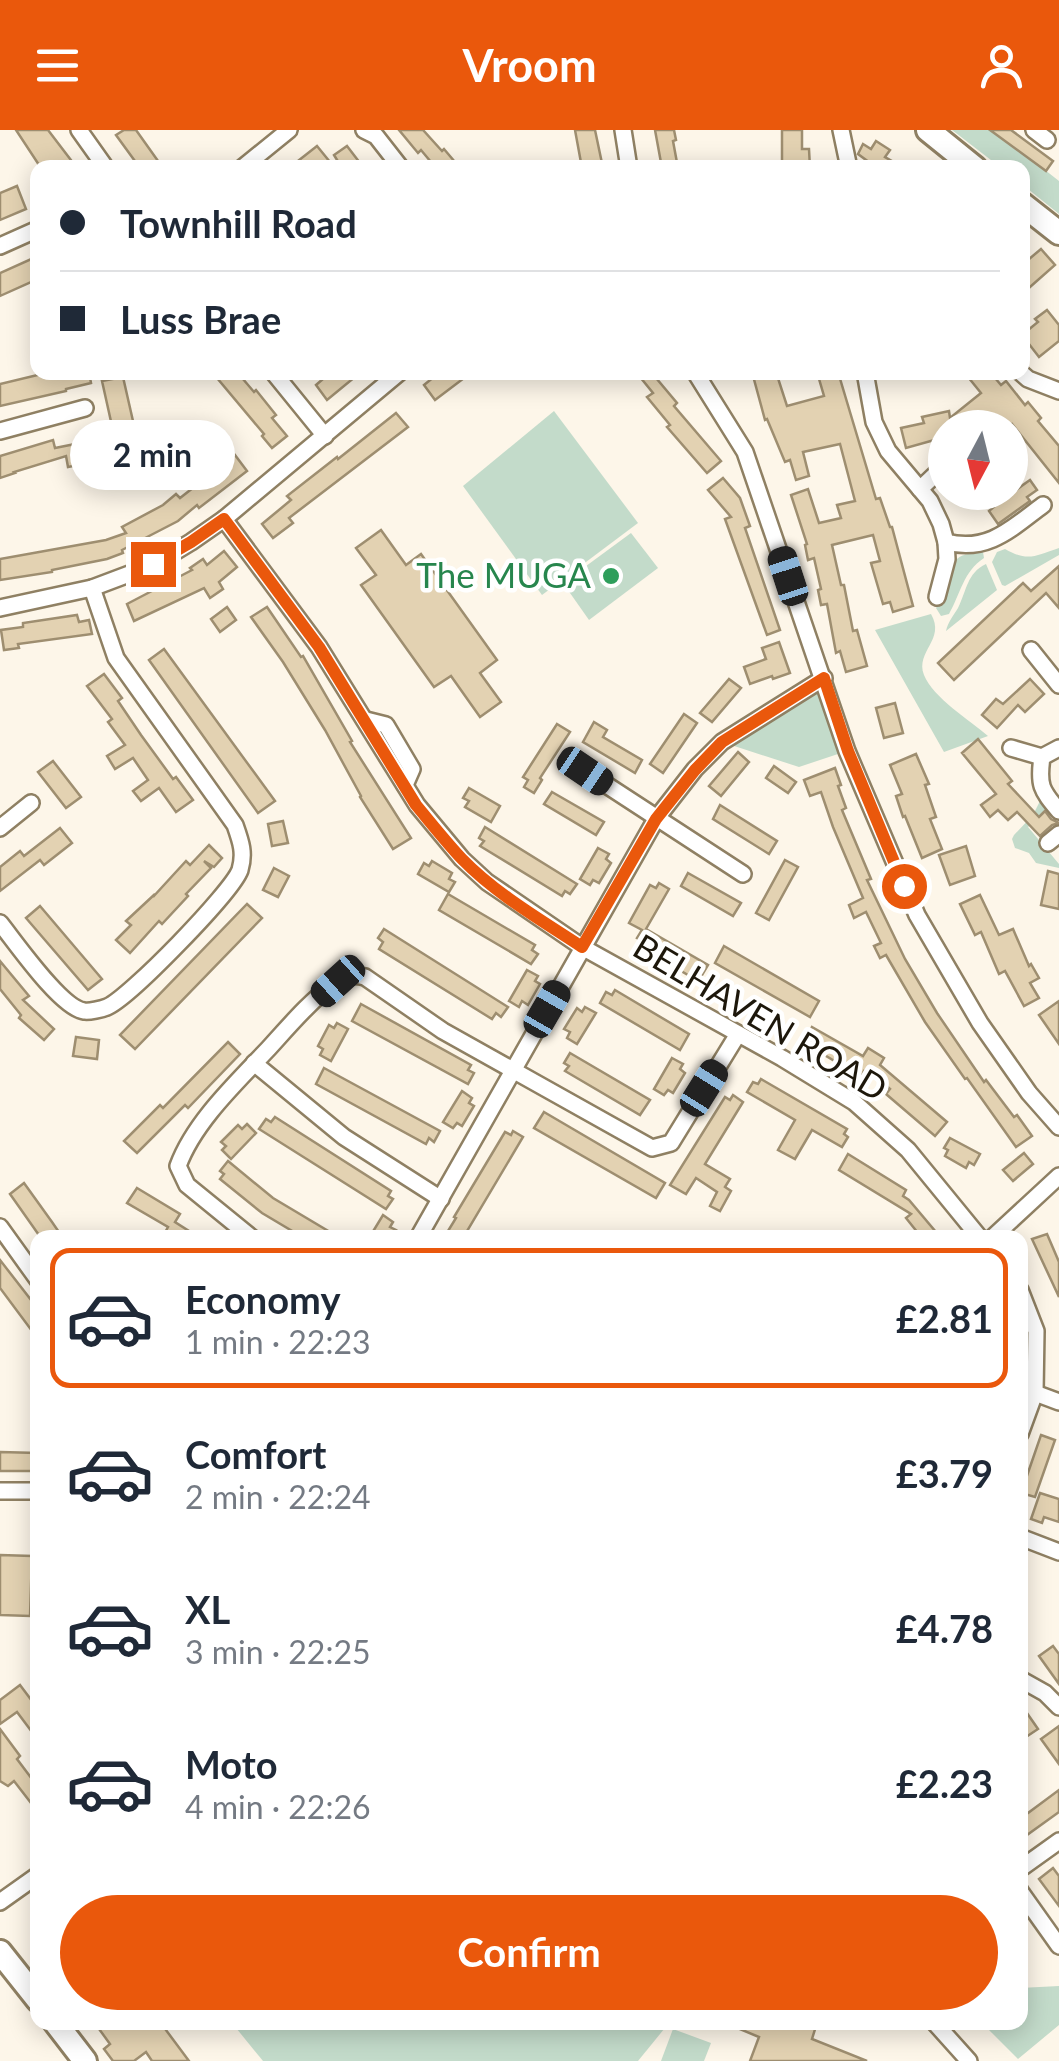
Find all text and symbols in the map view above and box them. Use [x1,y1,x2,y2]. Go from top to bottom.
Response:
icon: menu [30,38,85,93]
text: Vroom [462,38,597,92]
icon: person [974,38,1029,93]
text: Townhill Road [120,200,357,246]
text: Luss Brae [120,296,281,342]
north arrow [928,410,1028,510]
map controls [928,410,1028,510]
callout: 2 min [70,419,236,489]
text: 2 min [113,435,192,474]
route end [131,542,176,587]
car [764,543,812,609]
place label: The MUGA [416,553,591,595]
marker: The MUGA [600,565,622,587]
car [552,742,618,800]
route start [882,864,927,909]
street label: BELHAVEN ROAD [627,924,895,1109]
car [306,950,370,1012]
car [519,976,575,1042]
car [675,1055,733,1121]
icon: car [65,1273,155,1363]
text: Economy [185,1276,340,1322]
text: £2.81 [896,1295,993,1341]
text: 1 min · 22:23 [185,1322,371,1361]
icon: car [65,1428,155,1518]
text: Comfort [185,1431,326,1477]
text: £3.79 [896,1450,993,1496]
text: 2 min · 22:24 [185,1477,371,1516]
icon: car [65,1583,155,1673]
text: XL [185,1586,230,1632]
text: £4.78 [896,1605,993,1651]
text: 3 min · 22:25 [185,1632,371,1671]
icon: car [65,1738,155,1828]
text: Moto [185,1741,278,1787]
text: £2.23 [896,1760,993,1806]
text: 4 min · 22:26 [185,1787,371,1826]
button: Confirm [60,1895,998,2010]

